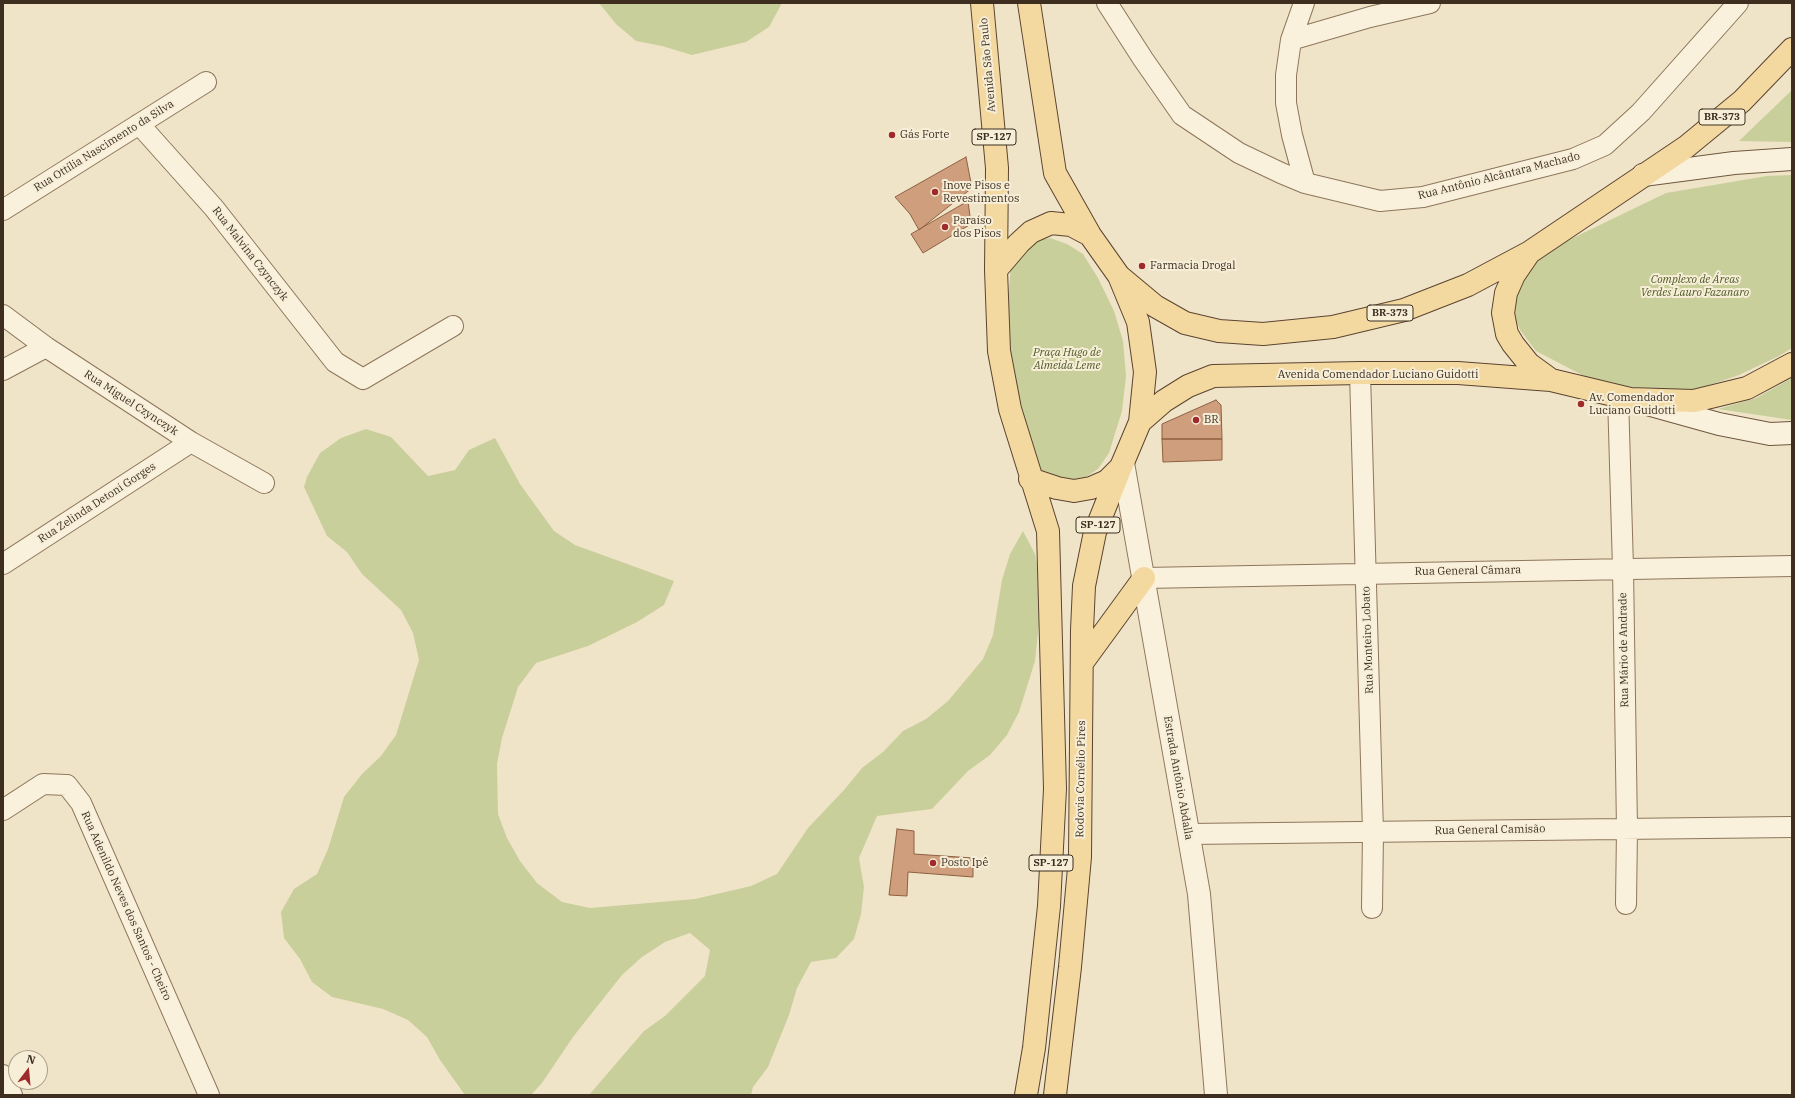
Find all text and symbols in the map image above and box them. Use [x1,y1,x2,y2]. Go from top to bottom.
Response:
street label: Avenida São Paulo [977,17,999,113]
street label: Rua Ottília Nascimento da Silva [32,97,176,195]
road number: BR-373 [1699,109,1745,125]
place label: Gás Forte [900,128,949,142]
road number: SP-127 [972,129,1016,145]
marker: Gás Forte [887,130,897,140]
street label: Rua Antônio Alcântara Machado [1417,149,1581,203]
place label: Inove Pisos e Revestimentos [943,179,1019,205]
marker: Inove Pisos e Revestimentos [930,187,940,197]
street label: Rua Malvina Czynczyk [209,204,291,304]
place label: Paraíso dos Pisos [953,214,1001,240]
marker: Paraíso dos Pisos [940,222,950,232]
place label: Farmacia Drogal [1150,259,1236,273]
marker: Farmacia Drogal [1137,261,1147,271]
park label: Complexo de Áreas Verdes Lauro Fazanaro [1641,273,1749,299]
road number: BR-373 [1367,305,1413,321]
park label: Praça Hugo de Almeida Leme [1033,346,1101,372]
street label: Rua Miguel Czynczyk [81,368,181,438]
street label: Avenida Comendador Luciano Guidotti [1278,368,1478,382]
place label: Av. Comendador Luciano Guidotti [1589,391,1675,417]
marker: Av. Comendador Luciano Guidotti [1576,399,1586,409]
place label: BR [1204,413,1219,427]
marker: BR [1191,415,1201,425]
street label: Rua Zelinda Detoni Gorges [36,460,158,546]
road number: SP-127 [1076,517,1120,533]
street label: Rua General Câmara [1415,563,1521,579]
street label: Rua Monteiro Lobato [1360,586,1376,694]
street label: Rua Mário de Andrade [1616,592,1632,708]
street label: Estrada Antônio Abdalla [1161,715,1195,841]
street label: Rodovia Cornélio Pires [1073,720,1089,838]
street label: Rua Adenildo Neves dos Santos - Cheiro [78,809,174,1003]
street label: Rua General Camisão [1435,822,1545,838]
road number: SP-127 [1029,855,1073,871]
place label: Posto Ipê [941,856,988,870]
marker: Posto Ipê [928,858,938,868]
north arrow [8,1050,48,1090]
text: N [25,1051,37,1067]

